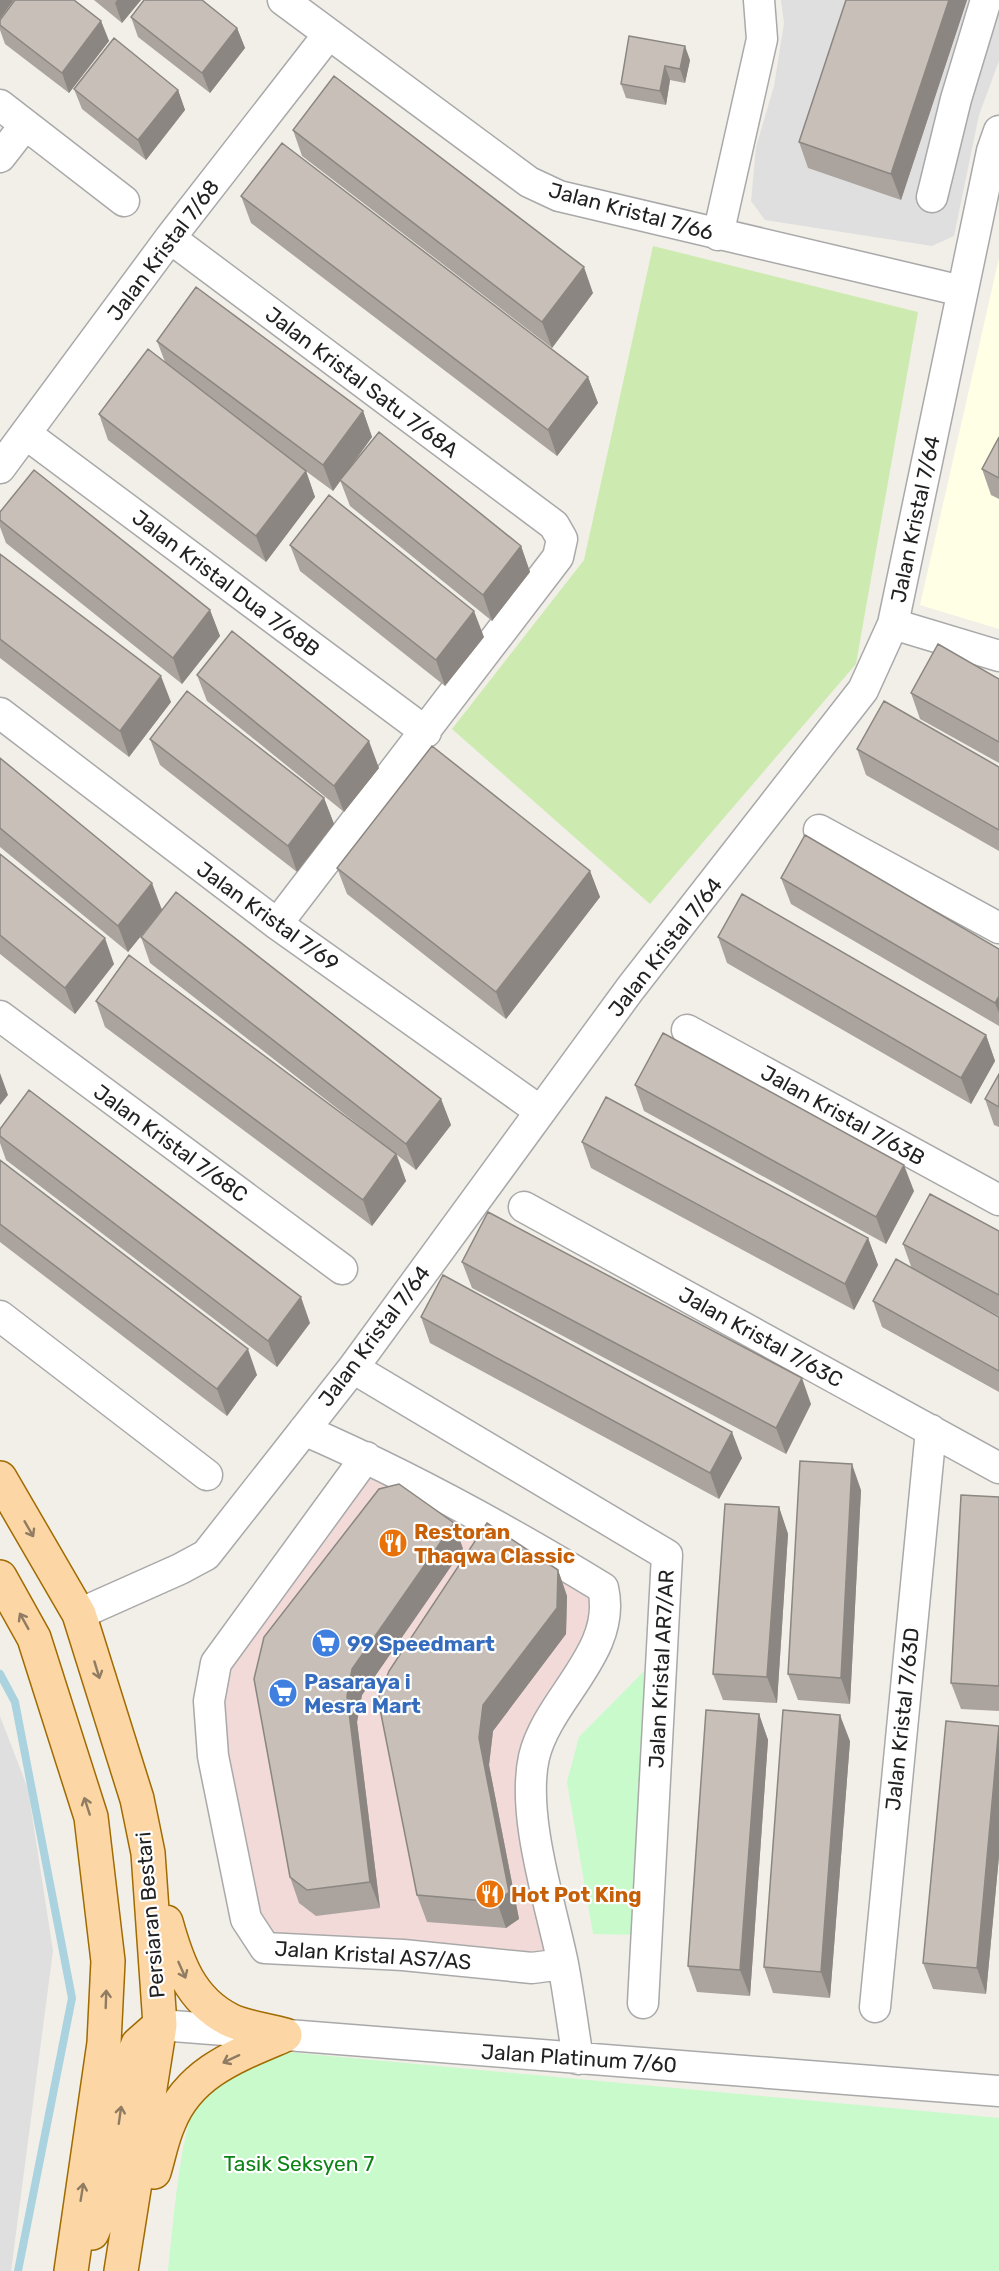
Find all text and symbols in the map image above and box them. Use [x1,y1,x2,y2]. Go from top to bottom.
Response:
street label: Jalan Kristal 7/68 [102,174,224,326]
street label: Jalan Kristal 7/66 [546,177,716,245]
street label: Jalan Kristal Satu 7/68A [261,301,463,463]
street label: Jalan Kristal 7/64 [885,433,945,605]
street label: Jalan Kristal Dua 7/68B [127,504,325,662]
street label: Jalan Kristal 7/69 [192,856,344,976]
street label: Jalan Kristal 7/64 [603,872,727,1022]
street label: Jalan Kristal 7/63B [757,1060,929,1170]
street label: Jalan Kristal 7/68C [89,1079,253,1207]
street label: Jalan Kristal 7/64 [313,1261,435,1411]
street label: Jalan Kristal 7/63C [675,1282,847,1392]
place label: Restoran Thaqwa Classic [414,1519,575,1568]
one-way arrow [24,1520,36,1537]
restaurant icon: Restoran Thaqwa Classic [377,1527,409,1559]
street label: Jalan Kristal AR7/AR [643,1569,679,1769]
one-way arrow [18,1613,29,1631]
street label: Jalan Kristal 7/63D [880,1626,924,1812]
supermarket icon: 99 Speedmart [310,1627,342,1659]
place label: 99 Speedmart [347,1631,495,1656]
one-way arrow [92,1660,103,1679]
place label: Pasaraya i Mesra Mart [304,1669,421,1718]
supermarket icon: Pasaraya i Mesra Mart [267,1677,299,1709]
one-way arrow [81,1797,92,1816]
street label: Persiaran Bestari [130,1831,170,1999]
restaurant icon: Hot Pot King [474,1878,506,1910]
place label: Hot Pot King [511,1882,642,1907]
street label: Jalan Kristal AS7/AS [274,1936,472,1974]
one-way arrow [176,1960,188,1978]
one-way arrow [101,1990,112,2010]
street label: Jalan Platinum 7/60 [480,2039,678,2077]
one-way arrow [223,2054,241,2065]
one-way arrow [115,2105,126,2125]
park label: Tasik Seksyen 7 [224,2151,375,2176]
one-way arrow [77,2183,88,2203]

